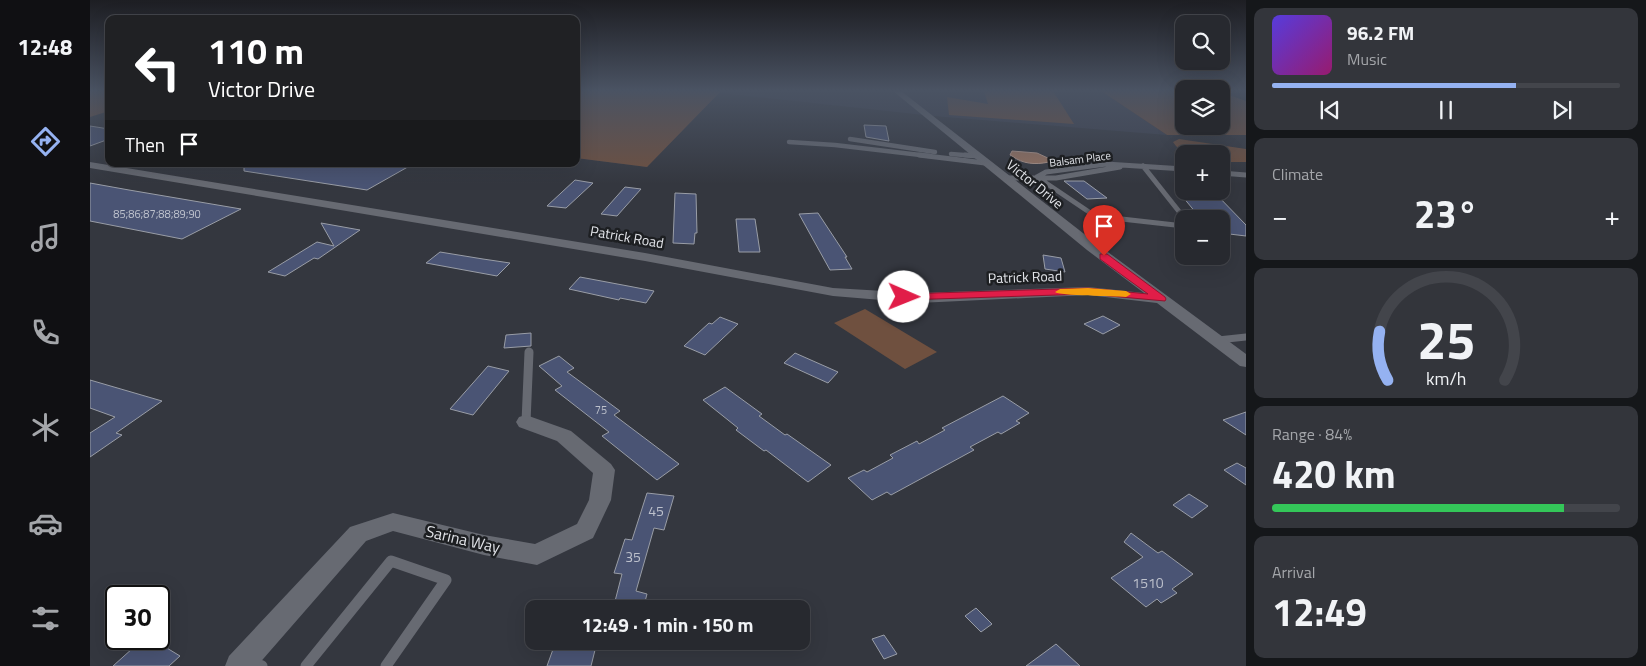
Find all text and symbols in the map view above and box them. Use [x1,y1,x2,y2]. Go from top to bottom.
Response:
map controls [1175,15,1230,265]
button: search [1175,15,1230,70]
text: 96.2 FM [1347,18,1414,47]
text: 110 m [208,24,304,78]
text: 12:48 [18,30,72,64]
icon: left [125,35,190,100]
text: Music [1347,47,1387,71]
text: Victor Drive [208,72,315,106]
button: layers [1175,80,1230,135]
icon: previous [1316,96,1344,124]
icon: pause [1432,96,1460,124]
icon: next [1548,96,1576,124]
icon: directions [28,124,63,159]
text: Then [125,130,165,159]
icon: arrive [175,130,203,158]
button: + [1175,145,1230,200]
street label: Balsam Place [1048,147,1112,171]
street label: Victor Drive [1002,154,1068,213]
text: Climate [1272,162,1323,186]
text: 23° [1414,185,1478,243]
text: − [1272,194,1288,237]
text: + [1604,194,1620,237]
pin [1083,205,1125,256]
house number: 85;86;87;88;89;90 [113,206,201,222]
button: − [1175,210,1230,265]
icon: arrive [1090,212,1118,240]
icon: music [28,220,63,255]
street label: Patrick Road [589,220,665,253]
street label: Patrick Road [987,265,1062,288]
position arrow [877,270,929,322]
text: 25 [1417,300,1475,379]
icon: phone [28,315,63,350]
text: km/h [1426,365,1466,392]
house number: 75 [595,402,607,418]
icon: climate [28,410,63,445]
text: Range · 84% [1272,422,1352,446]
text: 420 km [1272,445,1396,503]
house number: 45 [648,500,664,521]
icon: car [28,506,63,541]
street label: Sarina Way [424,519,503,559]
house number: 35 [625,546,641,567]
text: Arrival [1272,560,1315,584]
house number: 1510 [1132,572,1164,593]
text: 12:49 [1272,583,1367,641]
speed limit sign: 30 [105,585,170,650]
icon: filters [28,601,63,636]
text: 12:49 · 1 min · 150 m [581,610,754,639]

